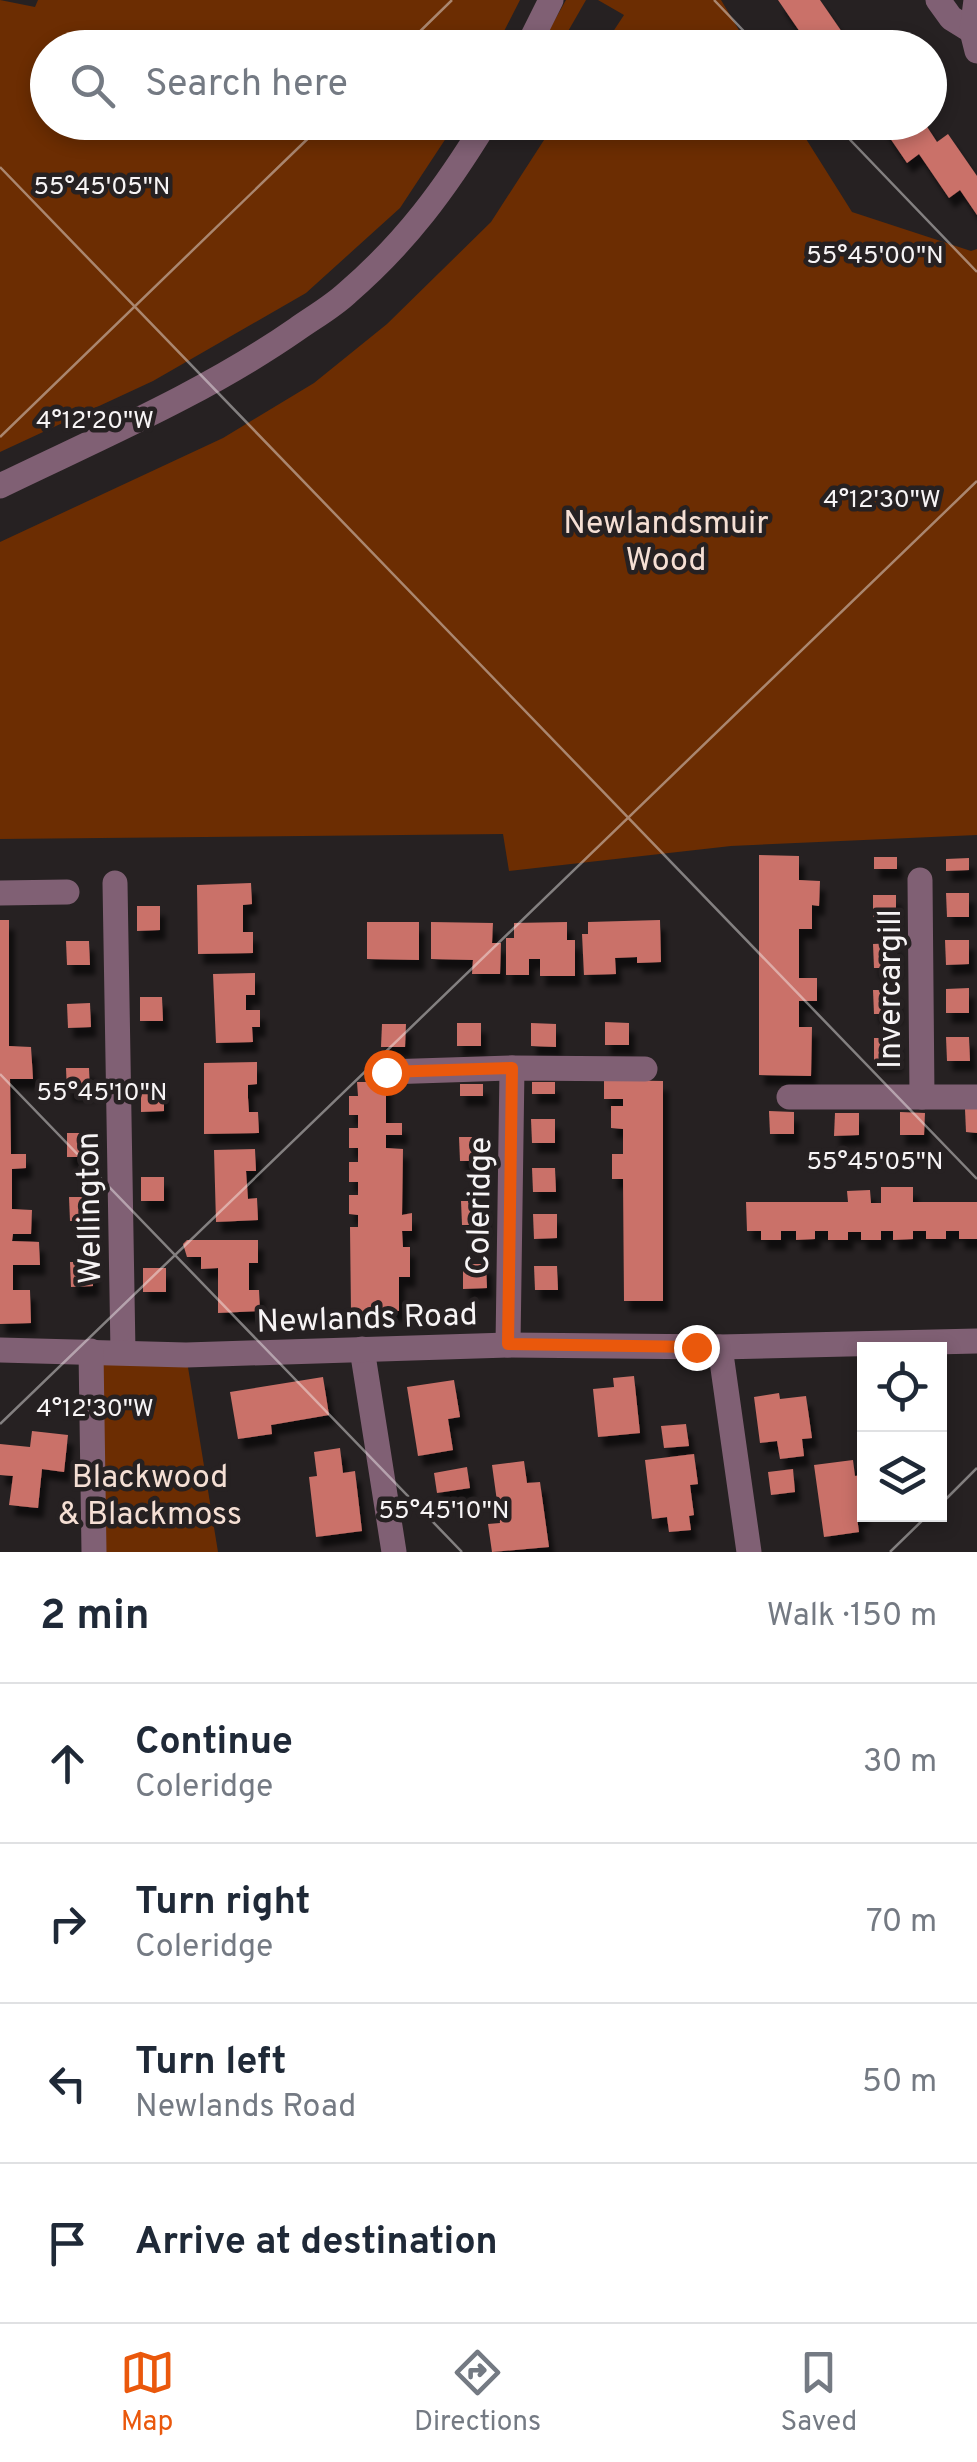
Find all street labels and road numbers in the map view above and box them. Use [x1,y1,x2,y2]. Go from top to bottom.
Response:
street label: Invercargill [872,909,912,1069]
street label: Wellington [70,1131,112,1284]
street label: Coleridge [460,1137,502,1275]
street label: Newlands Road [256,1296,478,1344]

